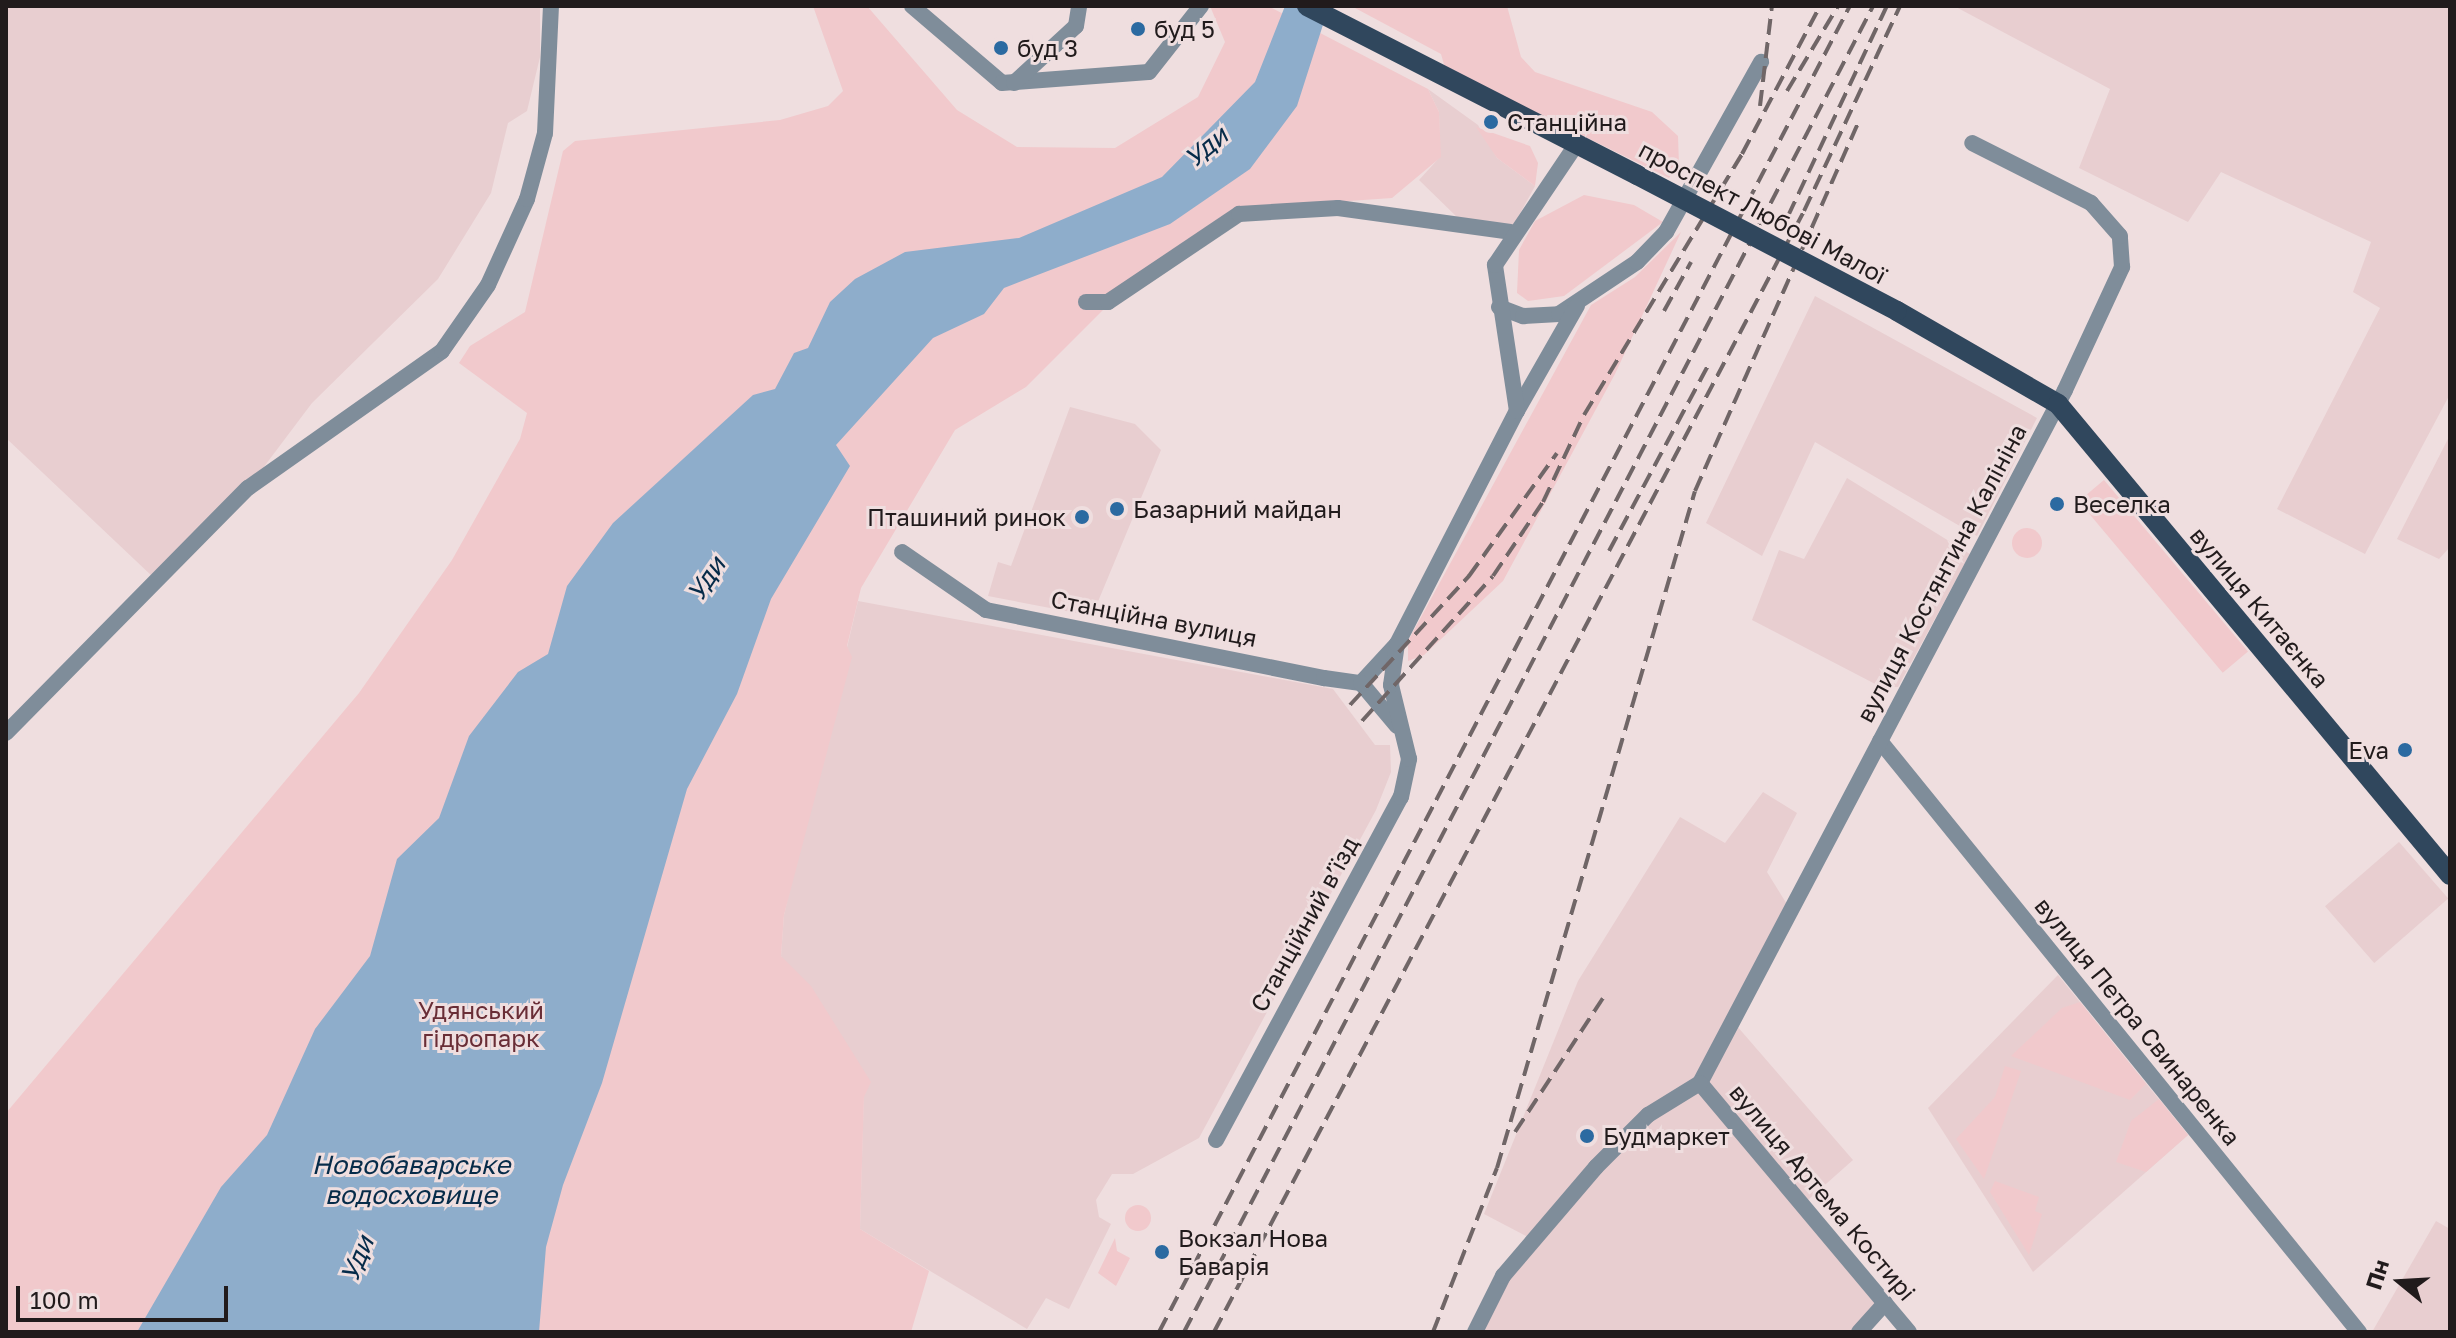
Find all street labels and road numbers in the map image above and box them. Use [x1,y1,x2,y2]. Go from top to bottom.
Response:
street label: проспект Любові Малої [1634,134,1892,290]
street label: вулиця Костянтина Калініна [1850,419,2032,727]
street label: вулиця Китаєнка [2184,521,2336,693]
street label: Станційна вулиця [1048,584,1260,652]
street label: Станційний в’їзд [1244,831,1364,1017]
street label: вулиця Петра Свинаренка [2029,891,2247,1151]
street label: вулиця Артема Костирі [1724,1078,1922,1306]

